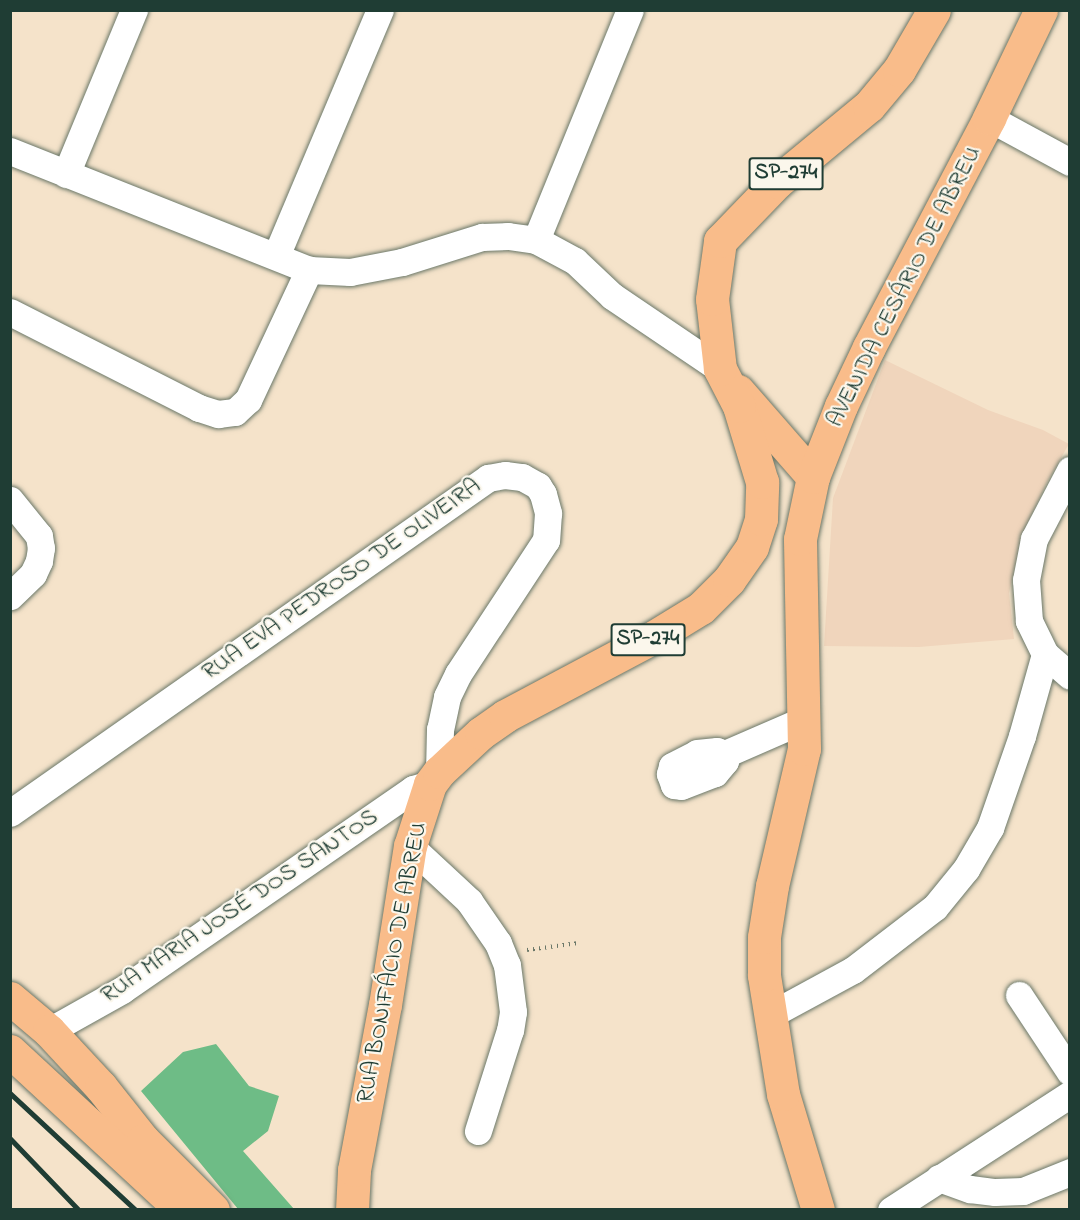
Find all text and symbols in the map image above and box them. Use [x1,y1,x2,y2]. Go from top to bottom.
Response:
street label: AVENIDA CESÁRIO DE ABREU [821,142,989,432]
road number: SP-274 [748,155,824,193]
street label: RUA EVA PEDROSO DE OLIVEIRA [197,473,487,687]
road number: SP-274 [610,621,686,659]
street label: RUA MARIA JOSÉ DOS SANTOS [96,803,384,1011]
street label: RUA BONIFÁCIO DE ABREU [352,820,434,1106]

